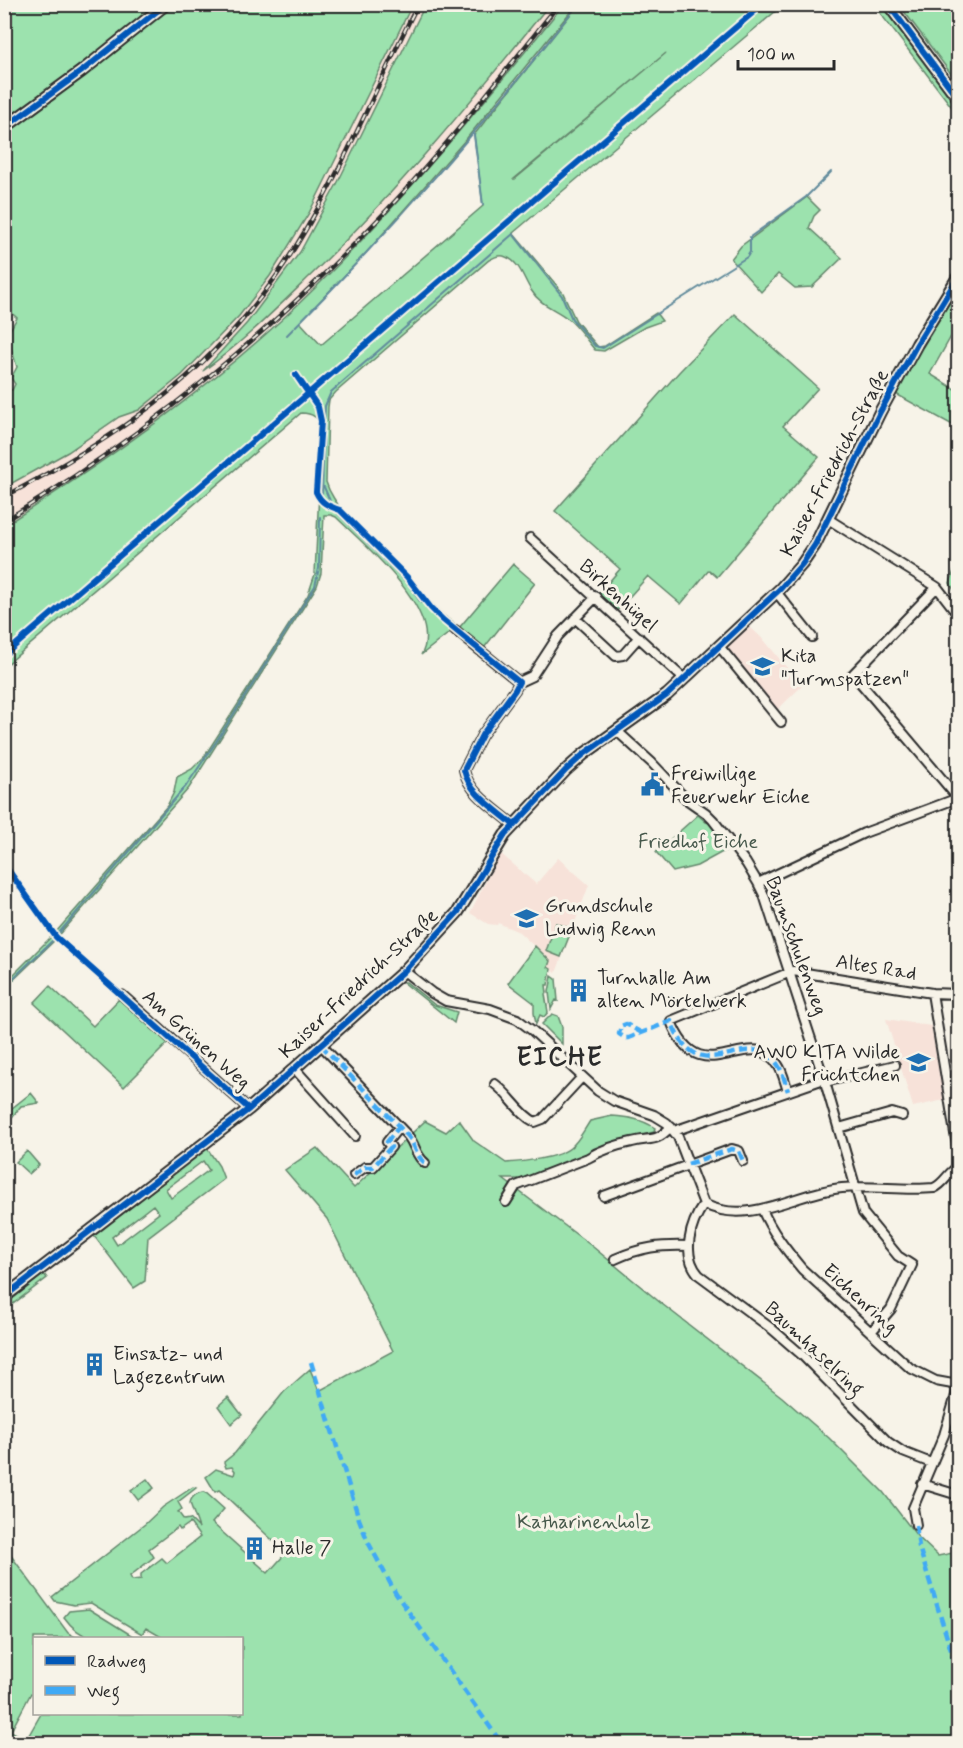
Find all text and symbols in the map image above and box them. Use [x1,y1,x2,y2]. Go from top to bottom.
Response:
scale bar [738,33,834,71]
text: 100 m [747,43,795,67]
street label: Kaiser-Friedrich-Straße [774,364,896,561]
street label: Birkenhügel [573,553,663,639]
place label: Kita "Turmspatzen" [781,643,909,693]
school or university icon: Kita "Turmspatzen" [750,654,776,680]
place label: Freiwillige Feuerwehr Eiche [671,761,810,811]
public building icon: Freiwillige Feuerwehr Eiche [640,772,666,798]
park label: Friedhof Eiche [638,829,758,856]
street label: Baumschulenweg [758,873,834,1019]
place label: Grundschule Ludwig Renn [545,893,656,943]
street label: Kaiser-Friedrich-Straße [274,903,445,1065]
school or university icon: Grundschule Ludwig Renn [514,905,540,931]
street label: Altes Rad [834,948,918,988]
place label: Turnhalle Am alten Mörtelwerk [597,965,747,1015]
building icon: Turnhalle Am alten Mörtelwerk [566,977,592,1003]
street label: Am Grünen Weg [136,984,256,1096]
place label: AWO KITA Wilde Früchtchen [753,1039,900,1089]
district label: EICHE [516,1041,604,1075]
school or university icon: AWO KITA Wilde Früchtchen [905,1050,931,1076]
street label: Eichenring [816,1258,904,1340]
street label: Baumhaselring [757,1296,870,1404]
place label: Einsatz- und Lagezentrum [113,1341,225,1393]
building icon: Einsatz- und Lagezentrum [82,1352,108,1378]
park label: Katharinenholz [517,1509,651,1536]
building icon: Halle 7 [241,1535,267,1561]
place label: Halle 7 [272,1535,331,1562]
legend [33,1637,243,1715]
text: Radweg [87,1650,146,1674]
text: Weg [87,1680,120,1706]

